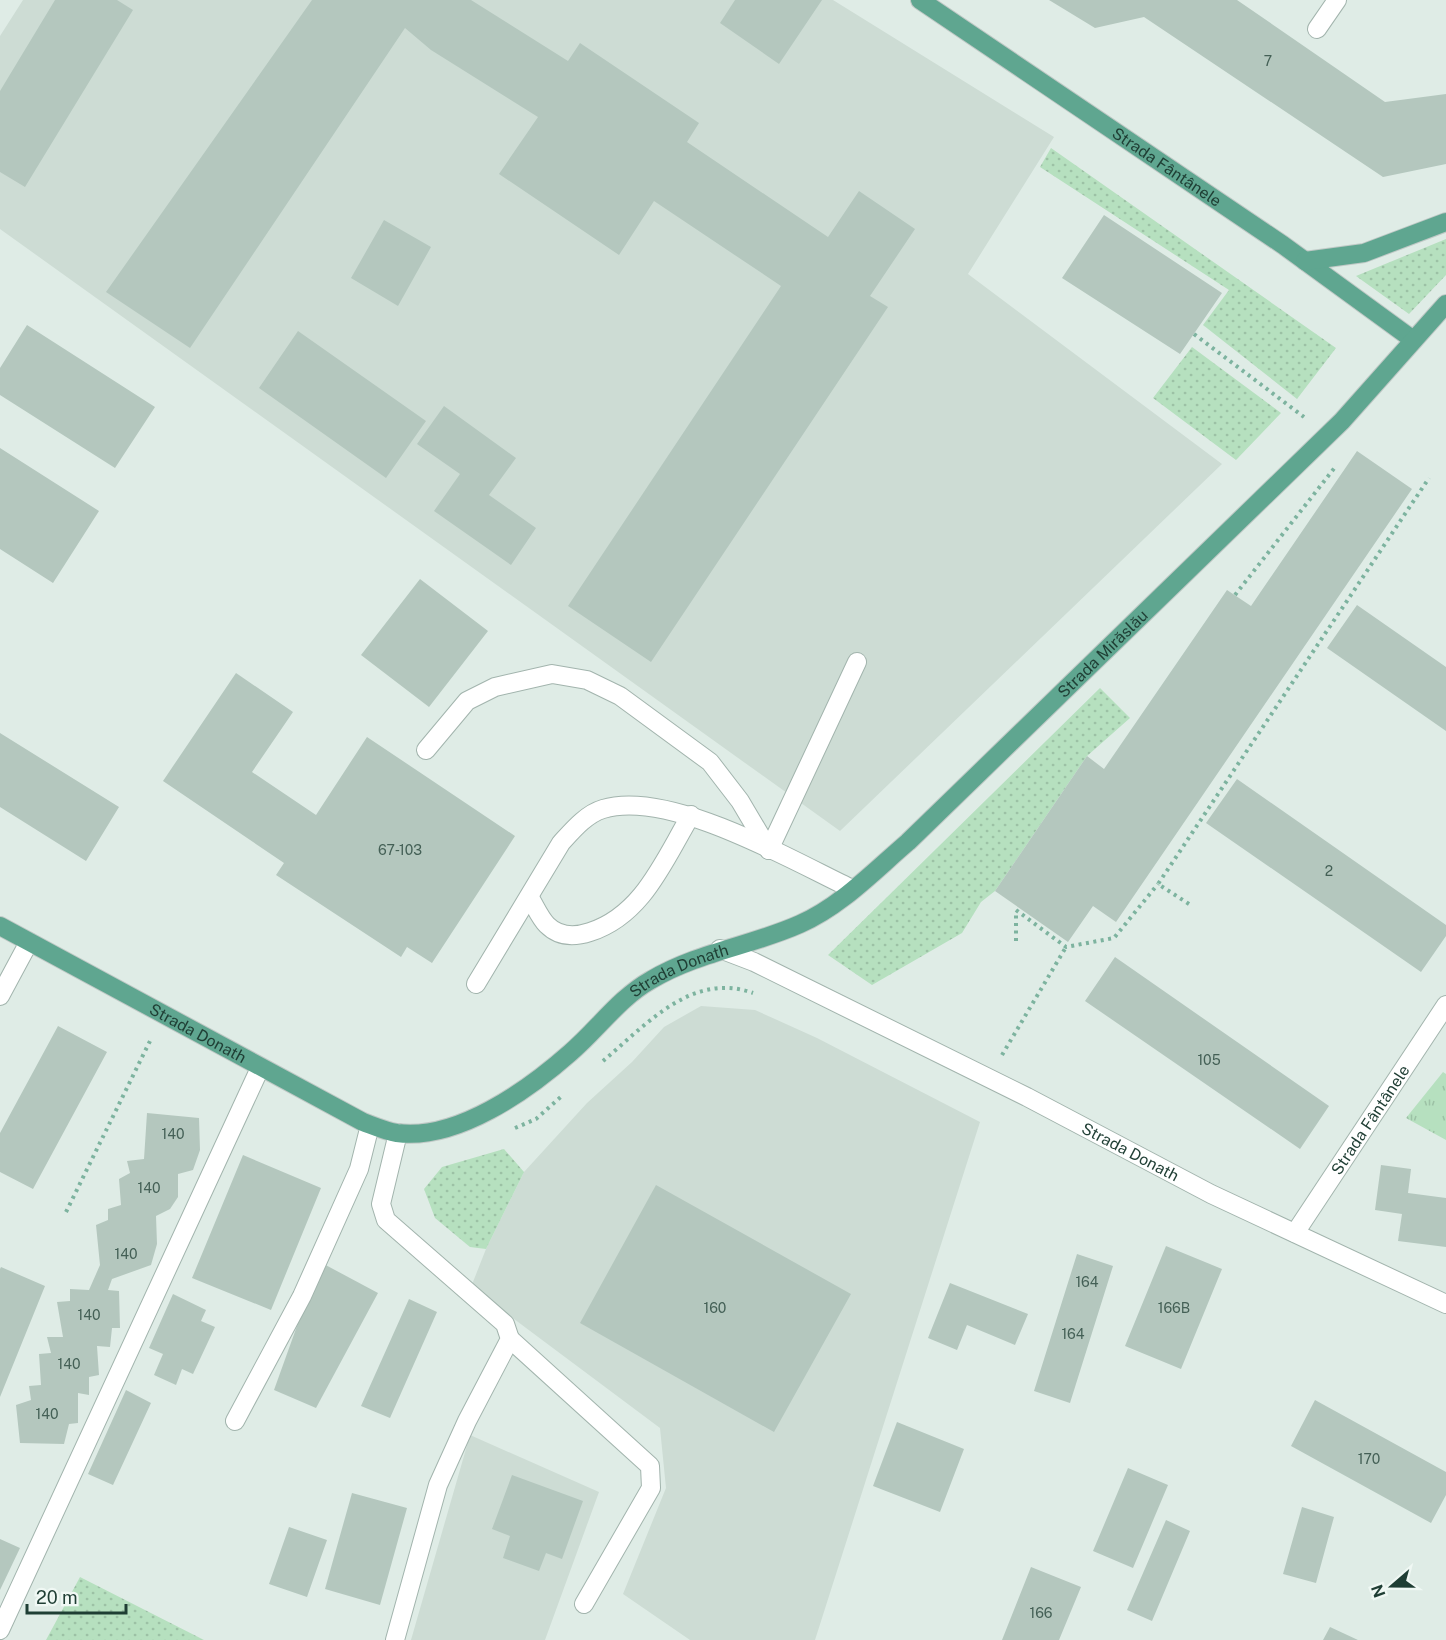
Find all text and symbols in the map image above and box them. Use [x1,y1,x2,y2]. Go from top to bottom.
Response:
house number: 7 [1264,53,1272,69]
street label: Strada Fântânele [1109,123,1225,210]
street label: Strada Mirăslău [1054,606,1151,701]
house number: 67-103 [378,842,422,858]
house number: 2 [1325,863,1333,879]
street label: Strada Donath [625,940,731,1001]
street label: Strada Donath [146,999,250,1067]
house number: 105 [1197,1052,1221,1068]
street label: Strada Fântânele [1327,1061,1413,1178]
street label: Strada Donath [1079,1118,1182,1185]
house number: 140 [161,1126,185,1142]
house number: 140 [137,1180,161,1196]
house number: 140 [114,1246,138,1262]
house number: 164 [1075,1274,1099,1290]
house number: 160 [704,1300,726,1316]
house number: 166B [1158,1300,1190,1316]
house number: 140 [77,1307,101,1323]
house number: 164 [1061,1326,1085,1342]
house number: 140 [57,1356,81,1372]
house number: 140 [35,1406,59,1422]
house number: 170 [1358,1451,1380,1467]
north arrow [1362,1556,1422,1616]
scale bar [27,1577,126,1615]
text: N [1367,1582,1389,1600]
text: 20 m [36,1587,78,1608]
house number: 166 [1029,1605,1053,1621]

